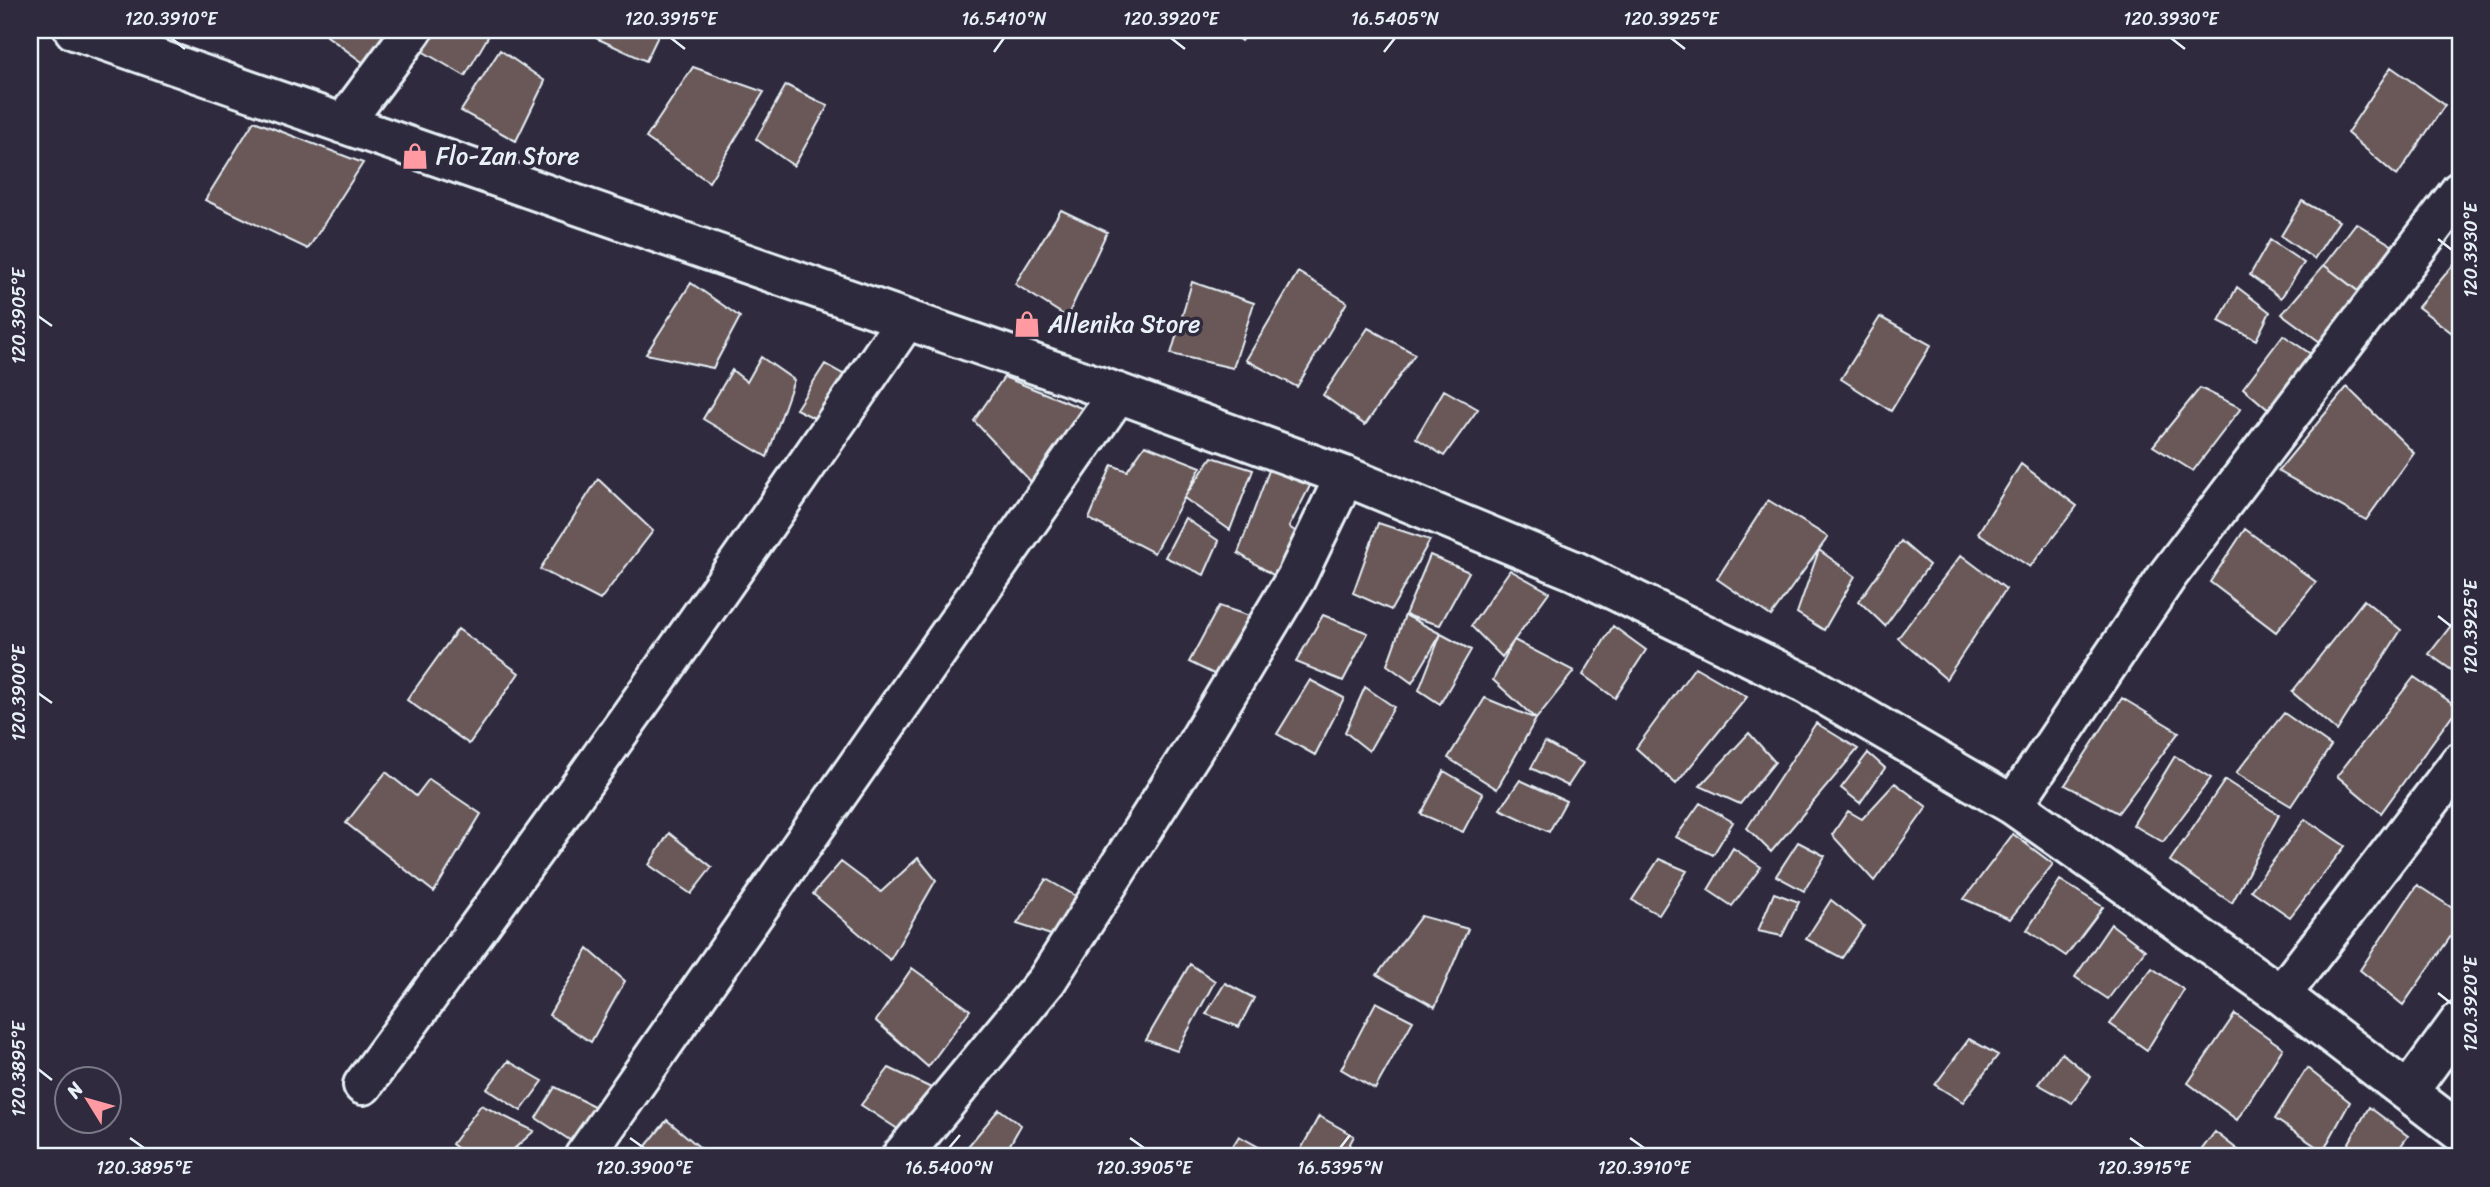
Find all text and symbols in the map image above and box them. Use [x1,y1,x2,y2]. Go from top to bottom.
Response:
text: 120.3910°E [125,3,218,35]
text: 120.3915°E [625,3,718,35]
text: 16.5410°N [962,3,1047,35]
text: 120.3920°E [1123,3,1220,35]
text: 16.5405°N [1351,3,1440,35]
text: 120.3925°E [1624,3,1719,35]
text: 120.3930°E [2124,3,2219,35]
place label: Flo-Zan Store [436,135,580,177]
shop icon: Flo-Zan Store [400,141,430,171]
text: 120.3930°E [2455,202,2487,297]
text: 120.3905°E [3,267,35,364]
place label: Allenika Store [1047,303,1200,345]
shop icon: Allenika Store [1012,309,1042,339]
text: 120.3925°E [2455,579,2487,674]
text: 120.3900°E [3,644,35,741]
text: 120.3920°E [2455,955,2487,1052]
text: 120.3895°E [3,1020,35,1117]
north arrow [52,1064,122,1134]
text: N [57,1074,92,1106]
text: 120.3895°E [96,1152,193,1184]
text: 120.3900°E [596,1152,693,1184]
text: 16.5400°N [905,1152,994,1184]
text: 120.3905°E [1096,1152,1193,1184]
text: 16.5395°N [1297,1152,1384,1184]
text: 120.3910°E [1598,1152,1691,1184]
text: 120.3915°E [2098,1152,2191,1184]

